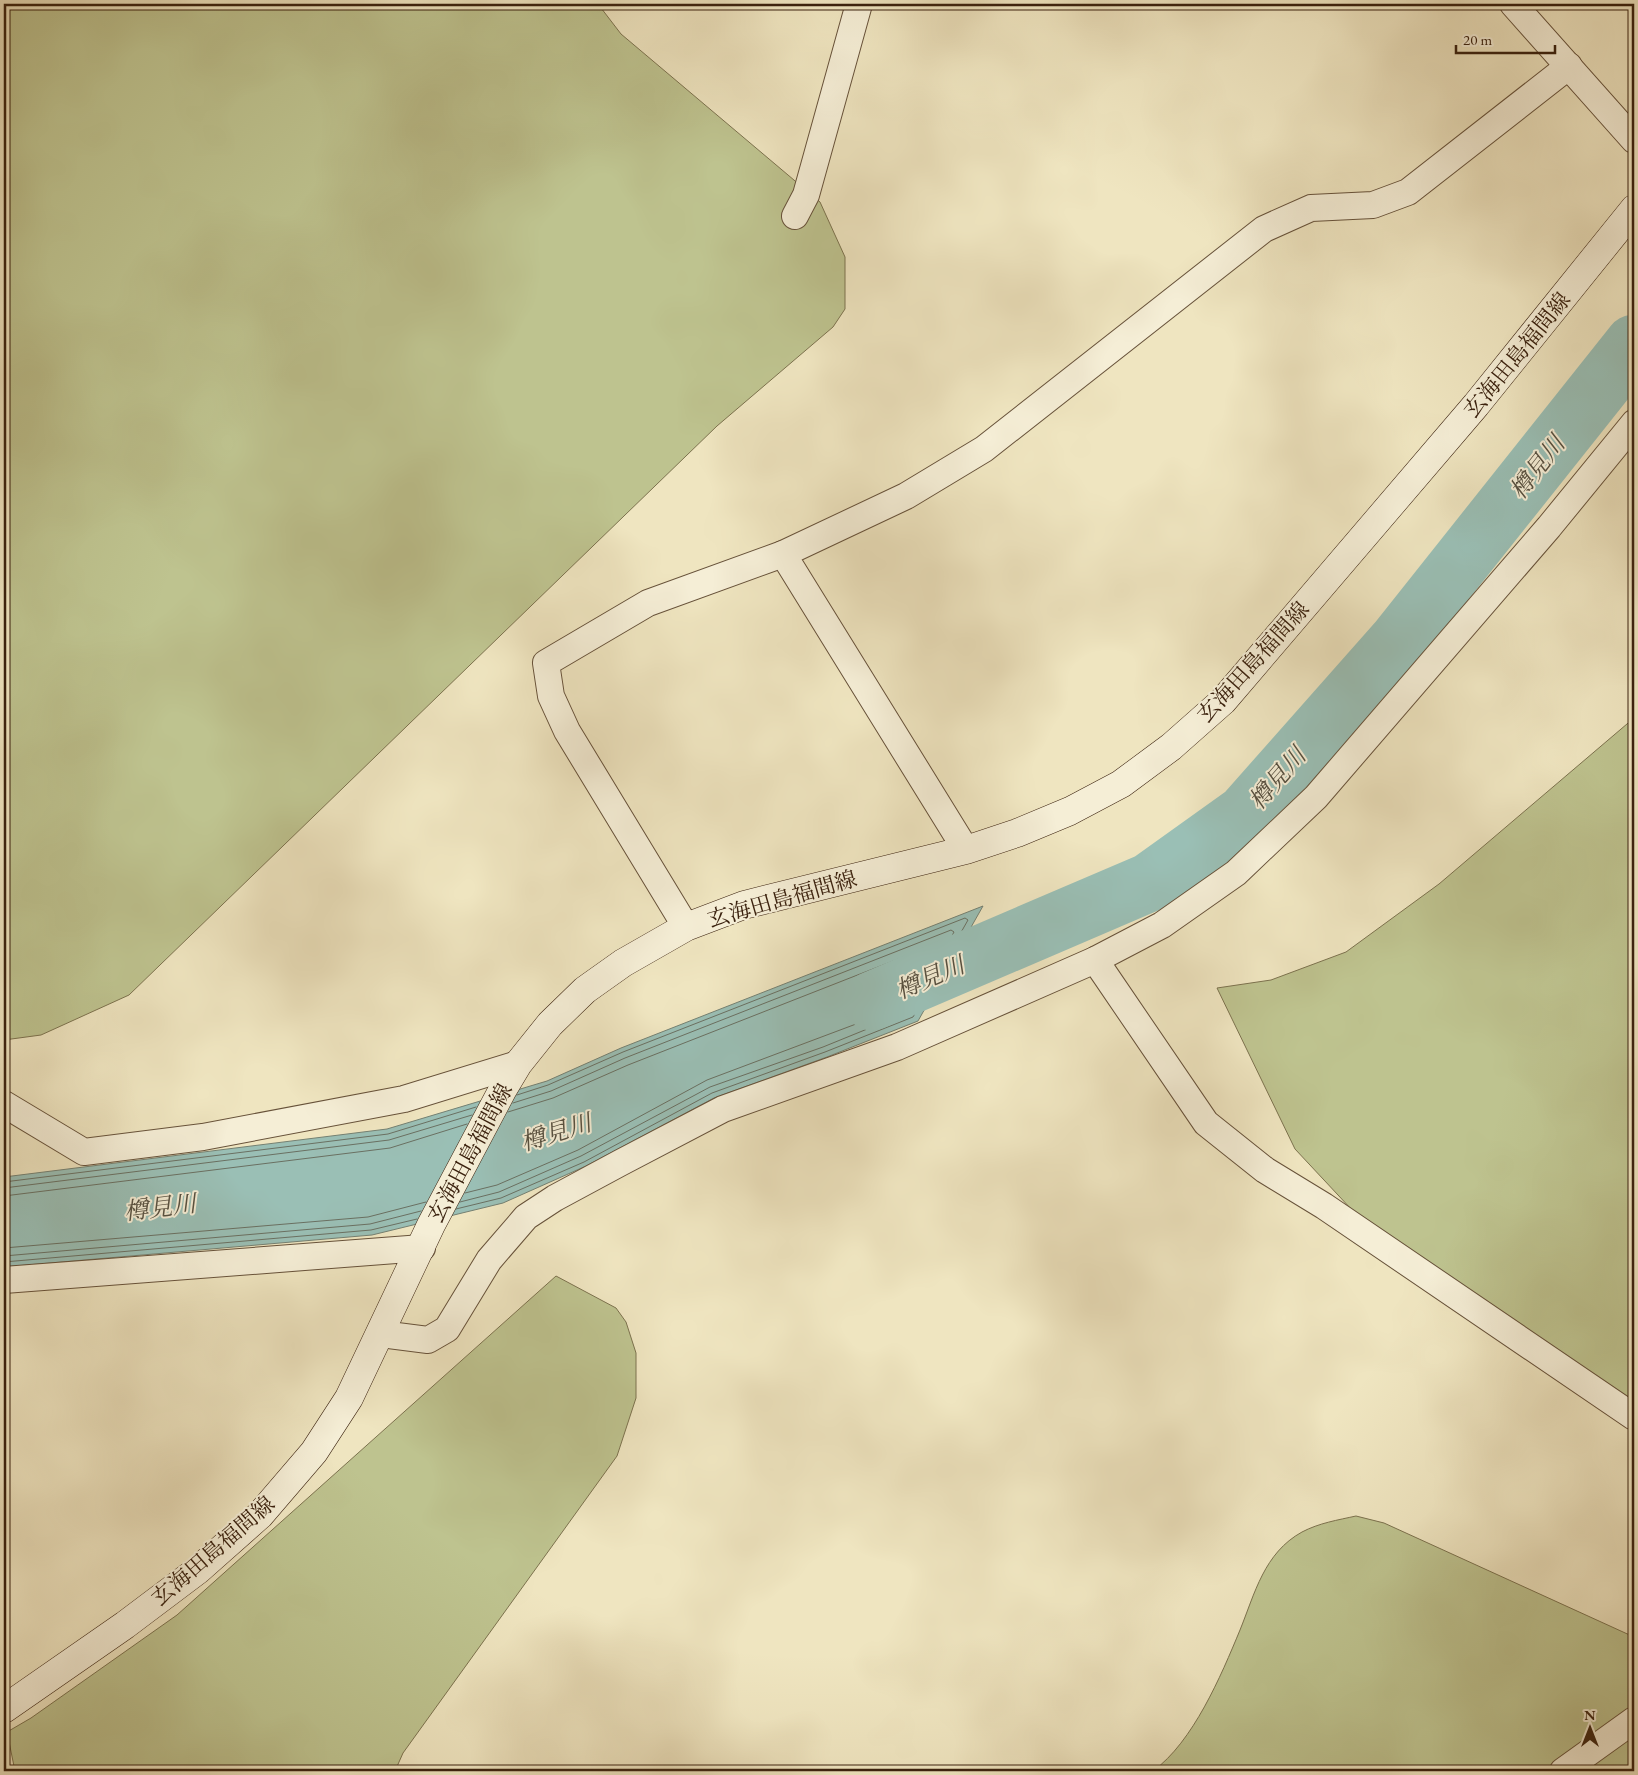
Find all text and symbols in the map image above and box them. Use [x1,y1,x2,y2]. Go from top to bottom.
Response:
scale bar [1456,22,1554,54]
text: 20 m [1463,30,1492,49]
street label: 玄海田島福間線 [1457,286,1577,424]
water label: 樽見川 [1503,427,1573,505]
street label: 玄海田島福間線 [1191,595,1315,729]
water label: 樽見川 [1242,738,1314,815]
street label: 玄海田島福間線 [704,864,860,934]
water label: 樽見川 [891,947,972,1005]
street label: 玄海田島福間線 [421,1078,519,1228]
water label: 樽見川 [517,1106,598,1157]
water label: 樽見川 [122,1187,201,1227]
street label: 玄海田島福間線 [145,1490,281,1612]
north arrow [1566,1702,1616,1752]
text: N [1584,1706,1596,1724]

